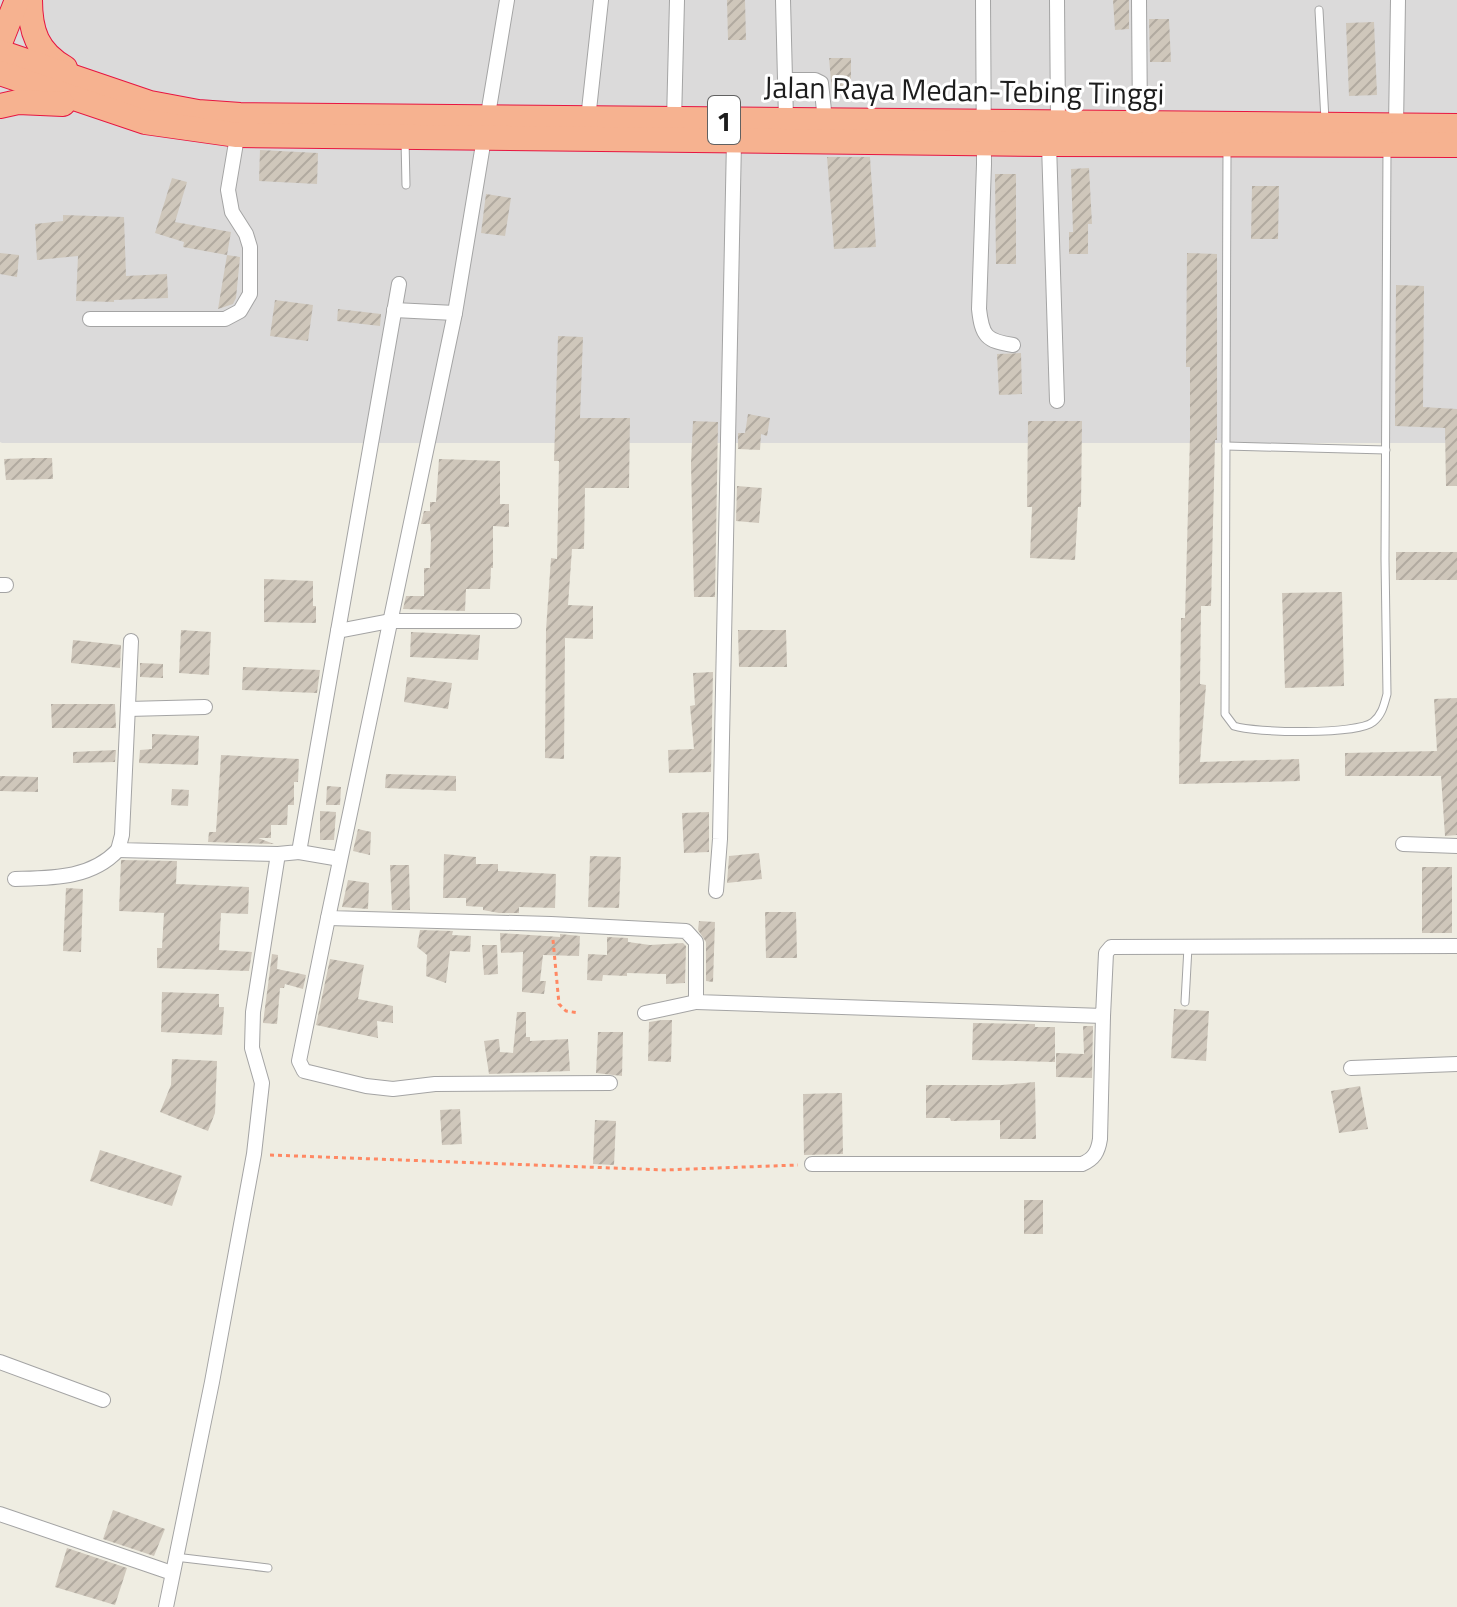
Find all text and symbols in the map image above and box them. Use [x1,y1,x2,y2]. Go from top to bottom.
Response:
street label: Jalan Raya Medan-Tebing Tinggi [763,64,1165,116]
road number: 1 [708,96,740,144]

